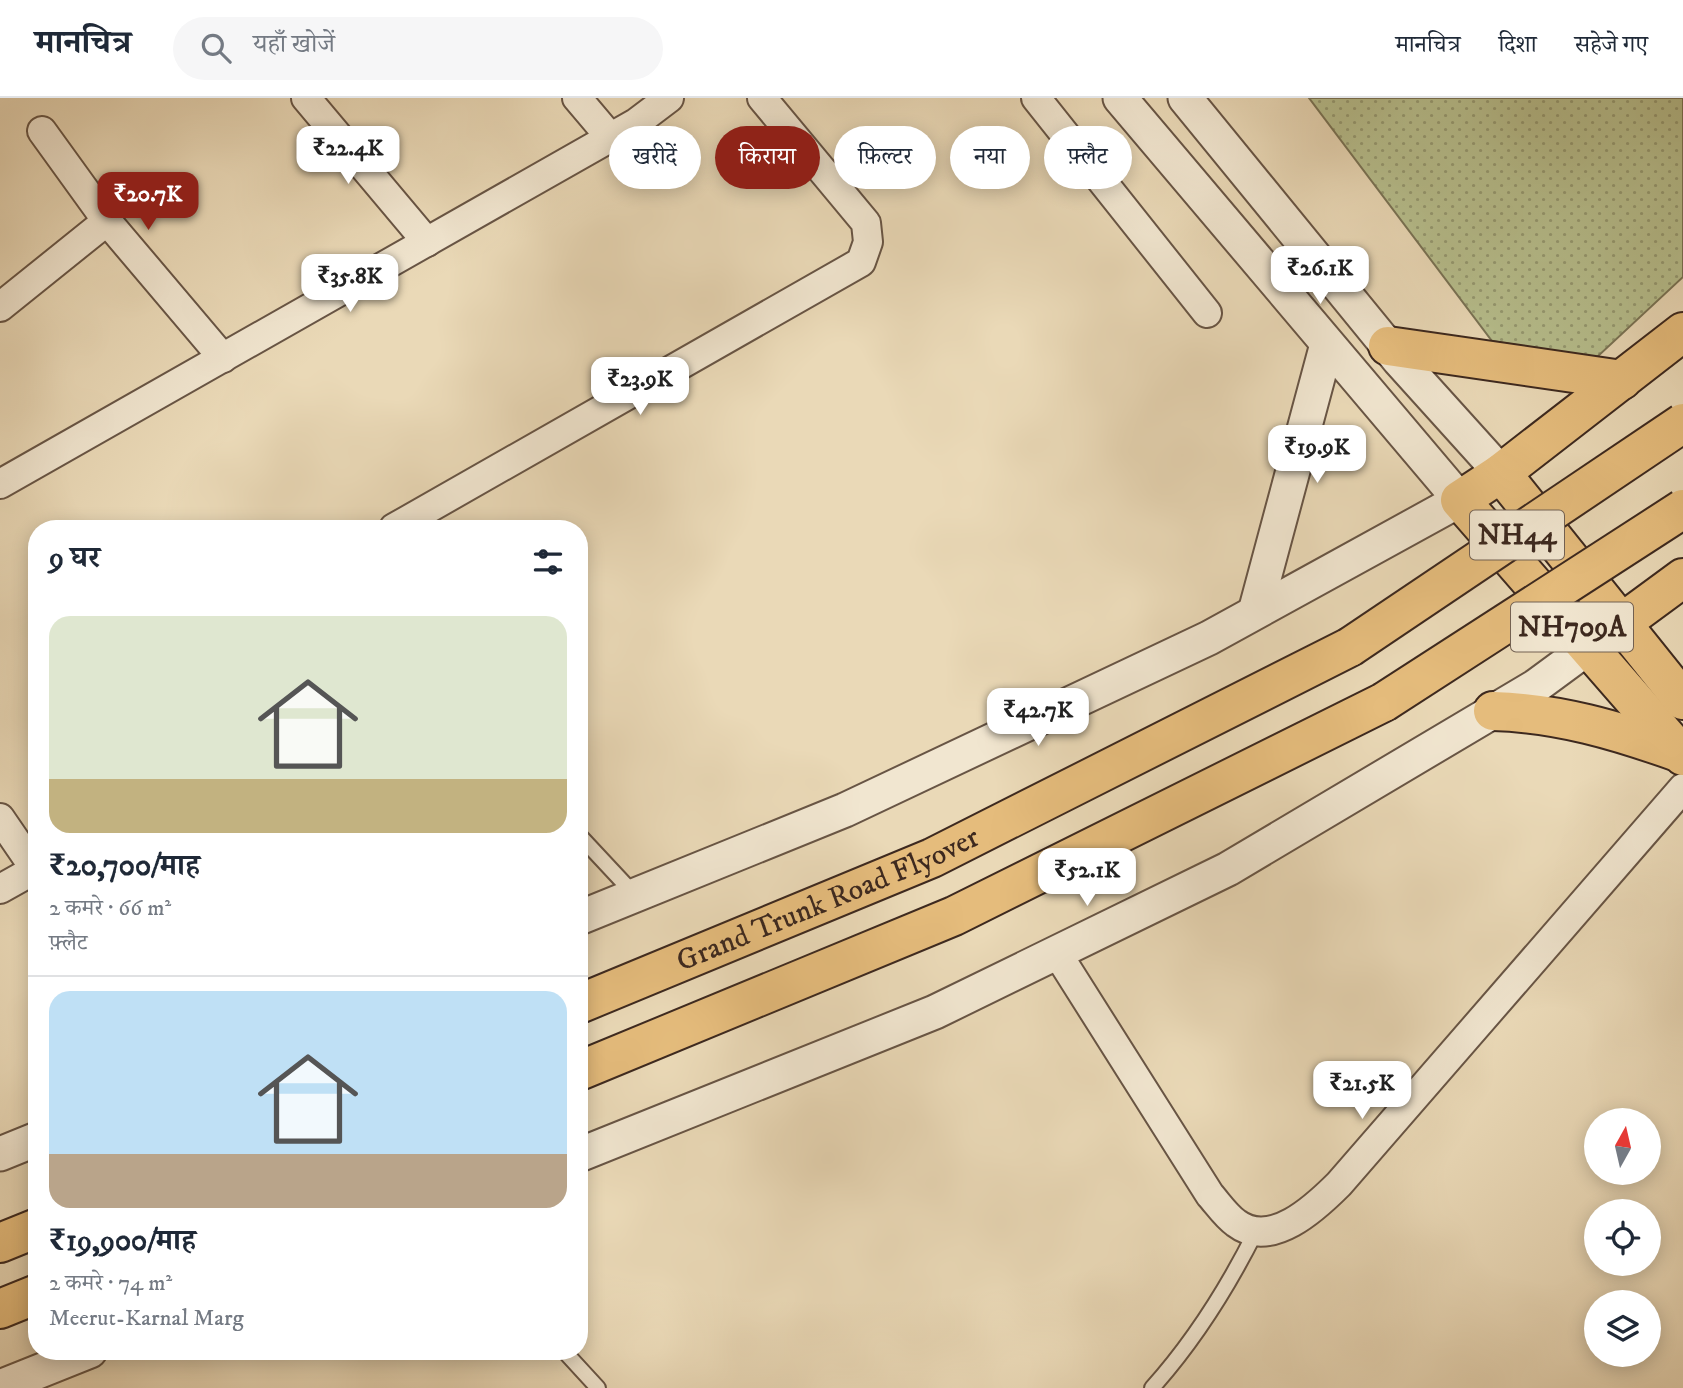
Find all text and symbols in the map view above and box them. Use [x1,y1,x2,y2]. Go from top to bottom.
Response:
search box [173,17,663,80]
text: मानचित्र [35,23,131,64]
text: यहाँ खोजें [253,28,335,61]
icon: search [197,29,235,67]
text: मानचित्र [1395,30,1460,60]
text: दिशा [1498,30,1537,60]
text: सहेजे गए [1575,30,1648,60]
pin: ₹22.4K [291,126,405,186]
chip: खरीदें [609,126,701,189]
chip: किराया [715,126,820,189]
chip: फ़िल्टर [834,126,936,189]
chip: नया [950,126,1030,189]
chip: फ़्लैट [1044,126,1132,189]
text: ₹22.4K [312,134,384,163]
pin: ₹20.7K [91,172,205,232]
text: ₹20.7K [113,180,183,209]
pin: ₹26.1K [1263,246,1377,306]
pin: ₹35.8K [293,254,407,314]
text: ₹26.1K [1287,254,1353,283]
text: ₹35.8K [317,262,383,291]
pin: ₹23.9K [583,358,697,417]
text: ₹23.9K [607,365,673,394]
pin: ₹19.9K [1260,426,1374,485]
text: ₹19.9K [1284,433,1350,462]
road number: NH44 [1470,510,1564,560]
text: 9 घर [49,540,100,577]
icon: filters [529,543,567,581]
road number: NH709A [1511,602,1633,652]
icon: home [245,661,371,787]
pin: ₹42.7K [981,688,1095,748]
text: ₹42.7K [1003,696,1073,725]
street label: Grand Trunk Road Flyover [671,819,986,980]
text: ₹20,700/माह [49,848,200,885]
pin: ₹52.1K [1030,848,1144,908]
text: ₹52.1K [1054,856,1120,885]
text: 2 कमरे · 66 m² [49,894,171,923]
text: फ़्लैट [49,929,87,958]
icon: home [245,1036,371,1162]
pin: ₹21.5K [1305,1062,1419,1121]
text: ₹21.5K [1329,1069,1395,1098]
north arrow [1584,1108,1661,1185]
map controls [1584,1108,1661,1367]
button: locate [1584,1199,1661,1276]
text: ₹19,900/माह [49,1223,196,1260]
text: 2 कमरे · 74 m² [49,1269,172,1298]
button: layers [1584,1290,1661,1367]
text: Meerut-Karnal Marg [49,1304,244,1333]

